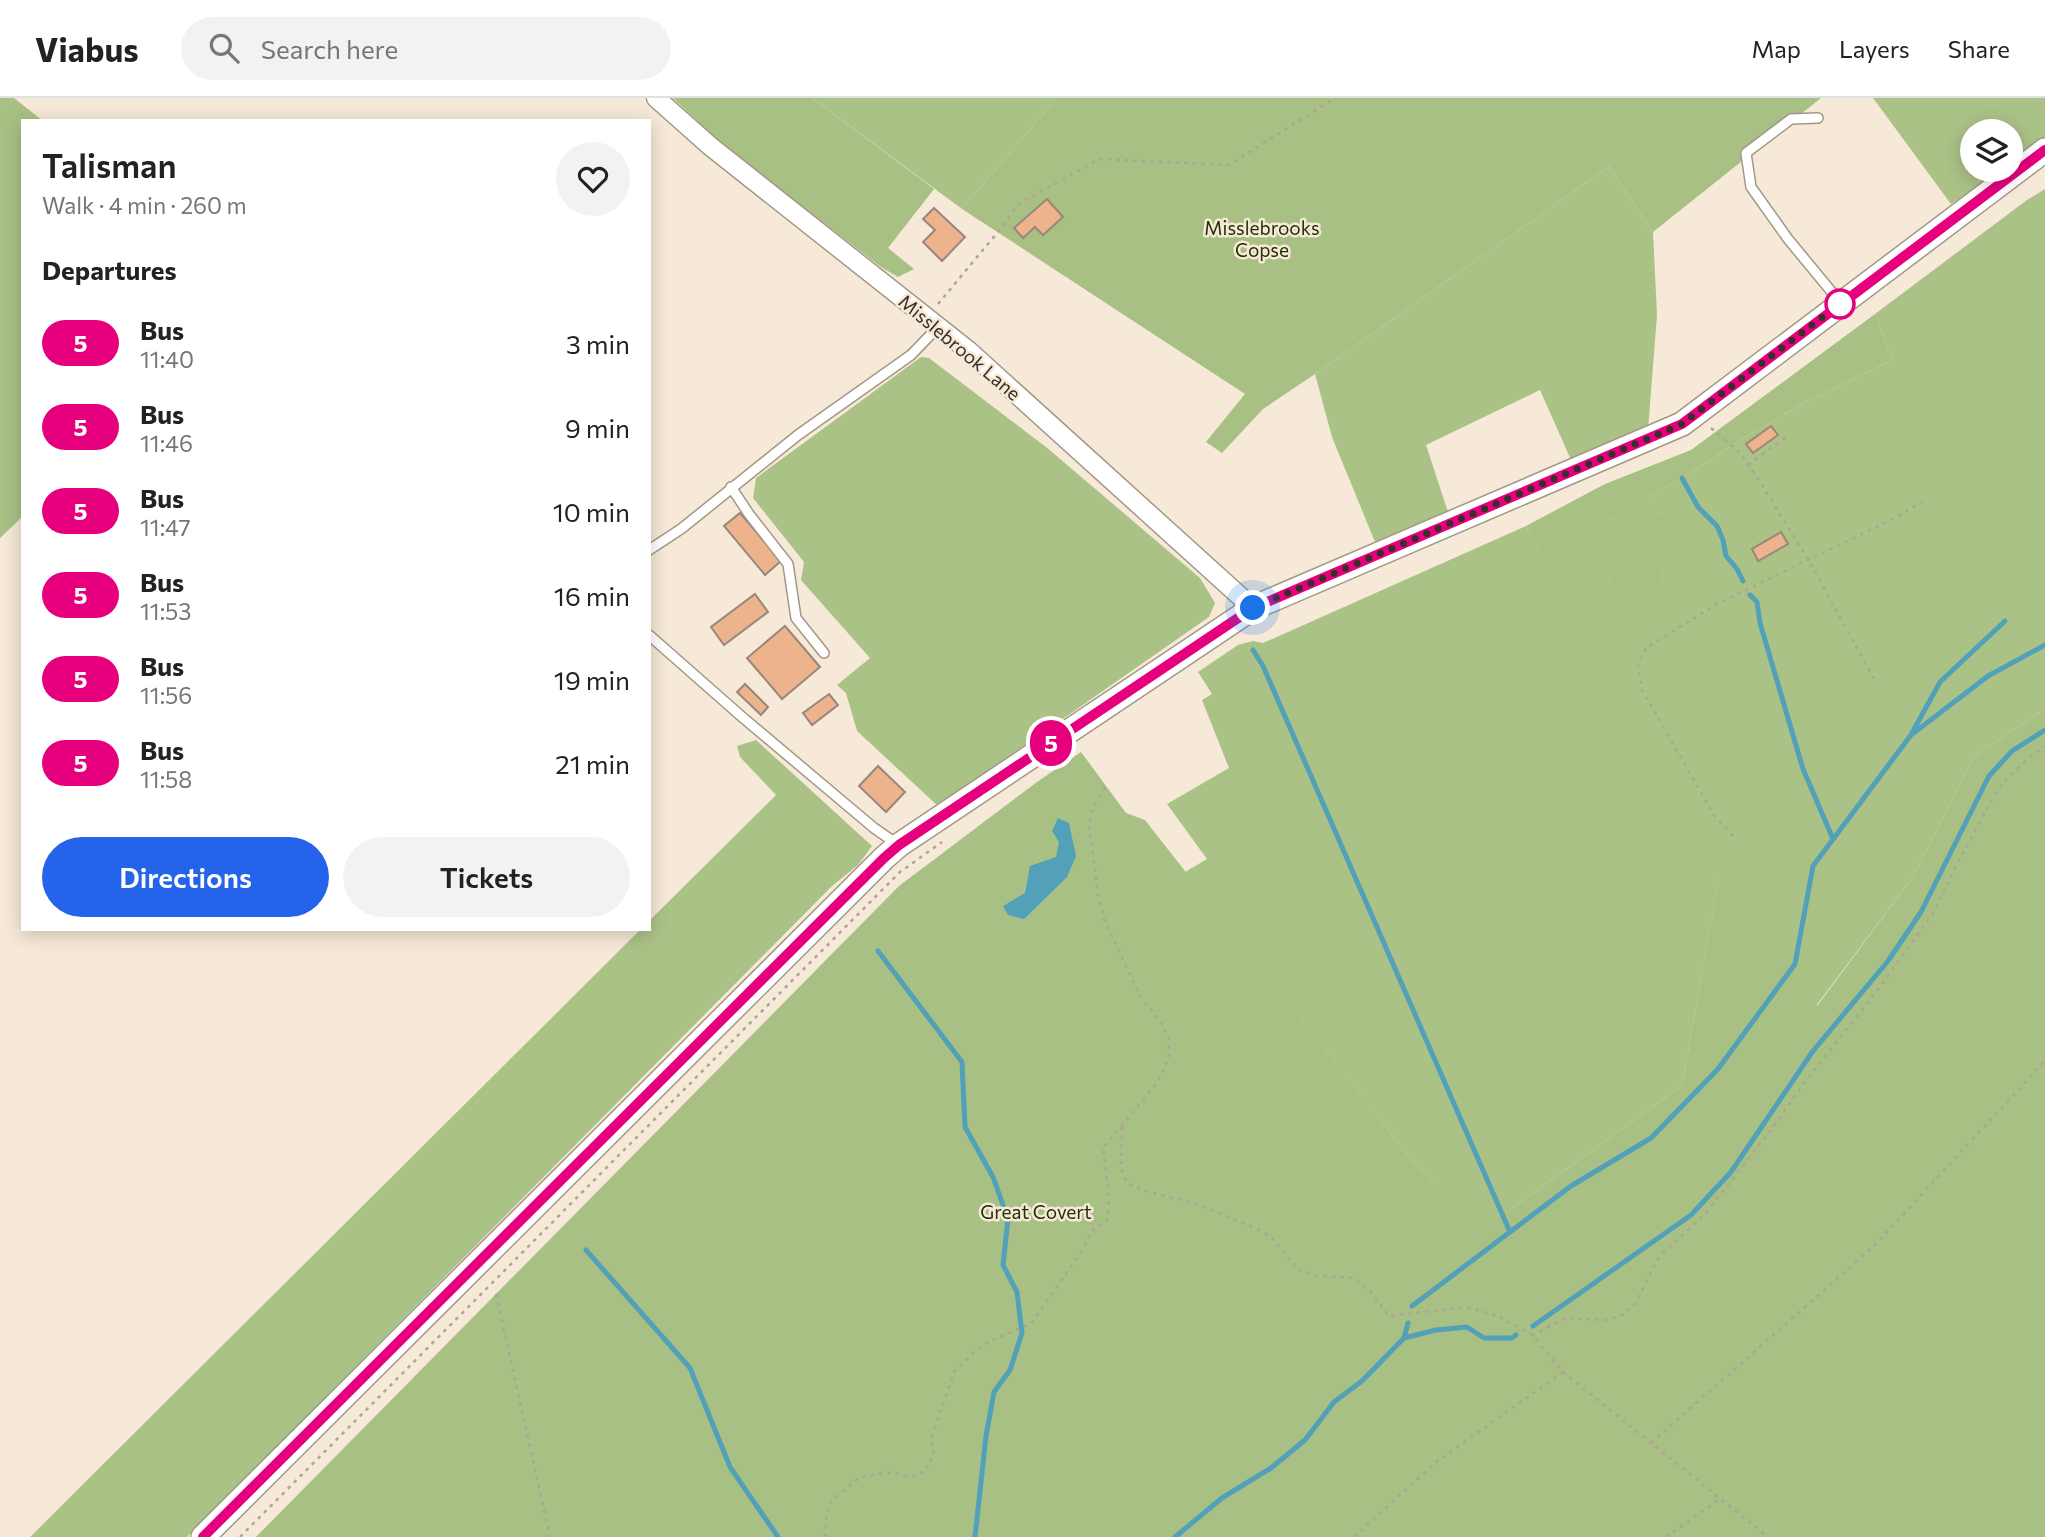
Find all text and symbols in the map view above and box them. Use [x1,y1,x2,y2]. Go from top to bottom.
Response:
search box [181,17,671,80]
text: Viabus [35,28,139,69]
icon: search [205,29,243,67]
text: Search here [261,33,398,64]
text: Map [1752,34,1801,63]
text: Layers [1839,34,1910,63]
text: Share [1948,34,2010,63]
map controls [1960,119,2023,182]
button: layers [1960,119,2023,182]
button: heart [556,142,630,216]
text: Talisman [42,144,176,185]
text: Walk · 4 min · 260 m [42,191,247,219]
park label: Misslebrooks Copse [1204,216,1320,261]
text: Departures [42,254,177,285]
street label: Misslebrook Lane [894,289,1026,405]
unlabelled marker [1825,289,1855,319]
text: Bus [140,314,184,345]
text: 5 [74,328,88,357]
text: 3 min [566,328,630,359]
text: 11:40 [140,345,194,373]
text: Bus [140,398,184,429]
text: 5 [74,412,88,441]
text: 9 min [565,412,630,443]
text: 11:46 [140,429,193,457]
text: Bus [140,482,184,513]
text: 5 [74,496,88,525]
text: 10 min [553,496,630,527]
text: 11:47 [140,513,191,541]
text: Bus [140,566,184,597]
text: 5 [74,580,88,609]
text: 16 min [554,580,630,611]
your location [1235,590,1270,625]
text: 11:53 [140,597,191,625]
text: Bus [140,650,184,681]
text: 5 [74,664,88,693]
text: 19 min [554,664,630,695]
text: 11:56 [140,681,192,709]
line badge: 5 [1028,720,1074,766]
text: 5 [1044,728,1058,757]
text: Bus [140,734,184,765]
text: 5 [74,748,88,777]
text: 21 min [555,748,630,779]
text: 11:58 [140,765,192,793]
button: Directions [42,837,329,917]
button: Tickets [343,837,630,917]
park label: Great Covert [980,1200,1092,1223]

